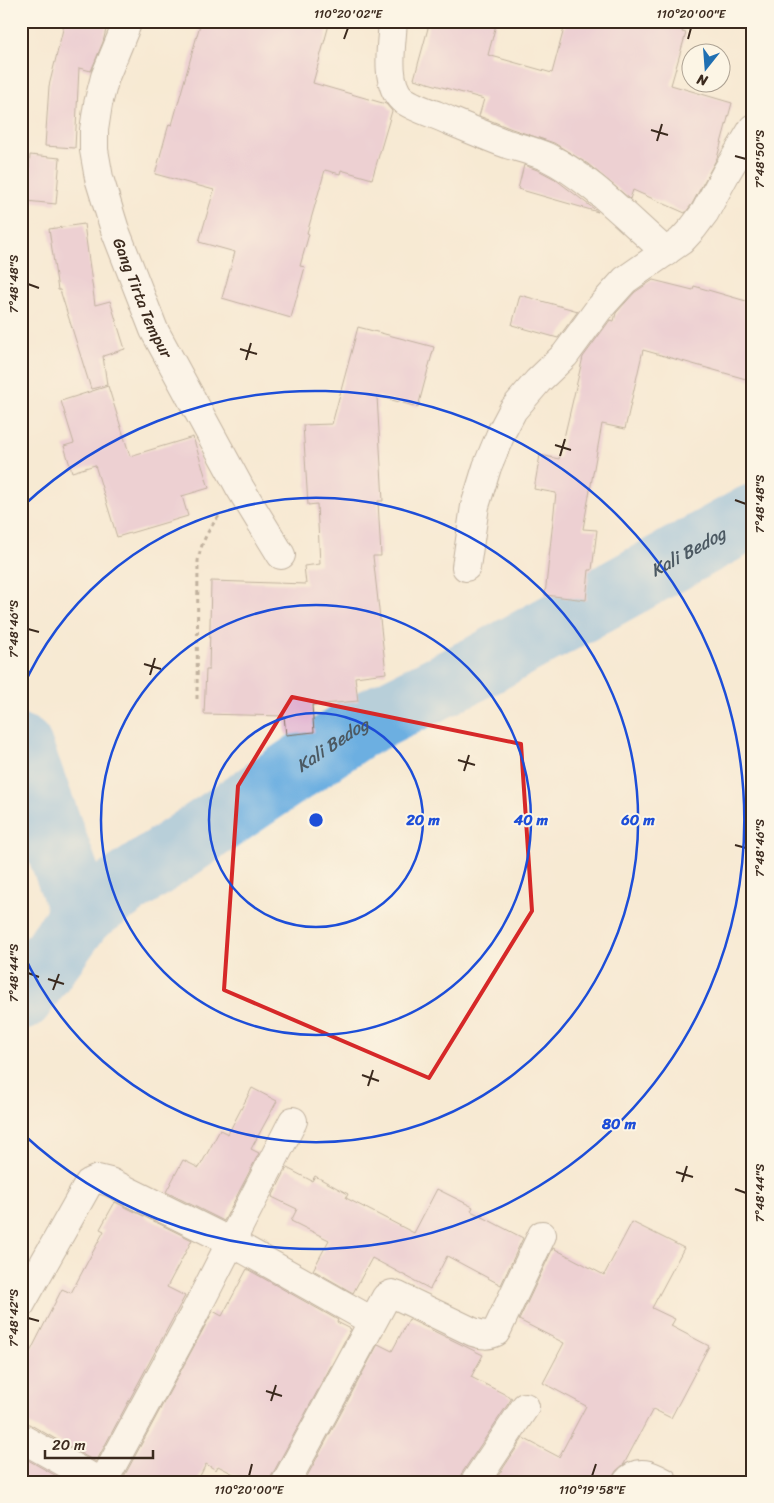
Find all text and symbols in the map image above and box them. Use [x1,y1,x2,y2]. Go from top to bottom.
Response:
text: 110°20'02"E [314,3,383,25]
text: 110°20'00"E [657,3,727,25]
north arrow [682,42,732,92]
text: N [694,66,712,94]
text: 7°48'50"S [749,129,771,188]
street label: Gang Tirta Tempur [104,234,181,365]
text: 7°48'48"S [3,254,25,313]
text: 7°48'48"S [749,474,771,533]
water label: Kali Bedog [644,517,734,586]
text: 7°48'46"S [3,600,25,658]
water label: Kali Bedog [289,708,376,781]
text: 20 m [405,807,440,833]
text: 40 m [513,807,549,833]
text: 60 m [620,807,655,833]
centre of rings [307,811,325,829]
text: 7°48'46"S [749,819,771,877]
text: 7°48'44"S [3,943,25,1002]
text: 80 m [601,1111,636,1137]
text: 7°48'44"S [749,1163,771,1222]
text: 7°48'42"S [3,1288,25,1347]
scale bar [45,1428,152,1460]
text: 20 m [52,1432,86,1458]
text: 110°20'00"E [215,1479,285,1501]
text: 110°19'58"E [559,1479,626,1501]

